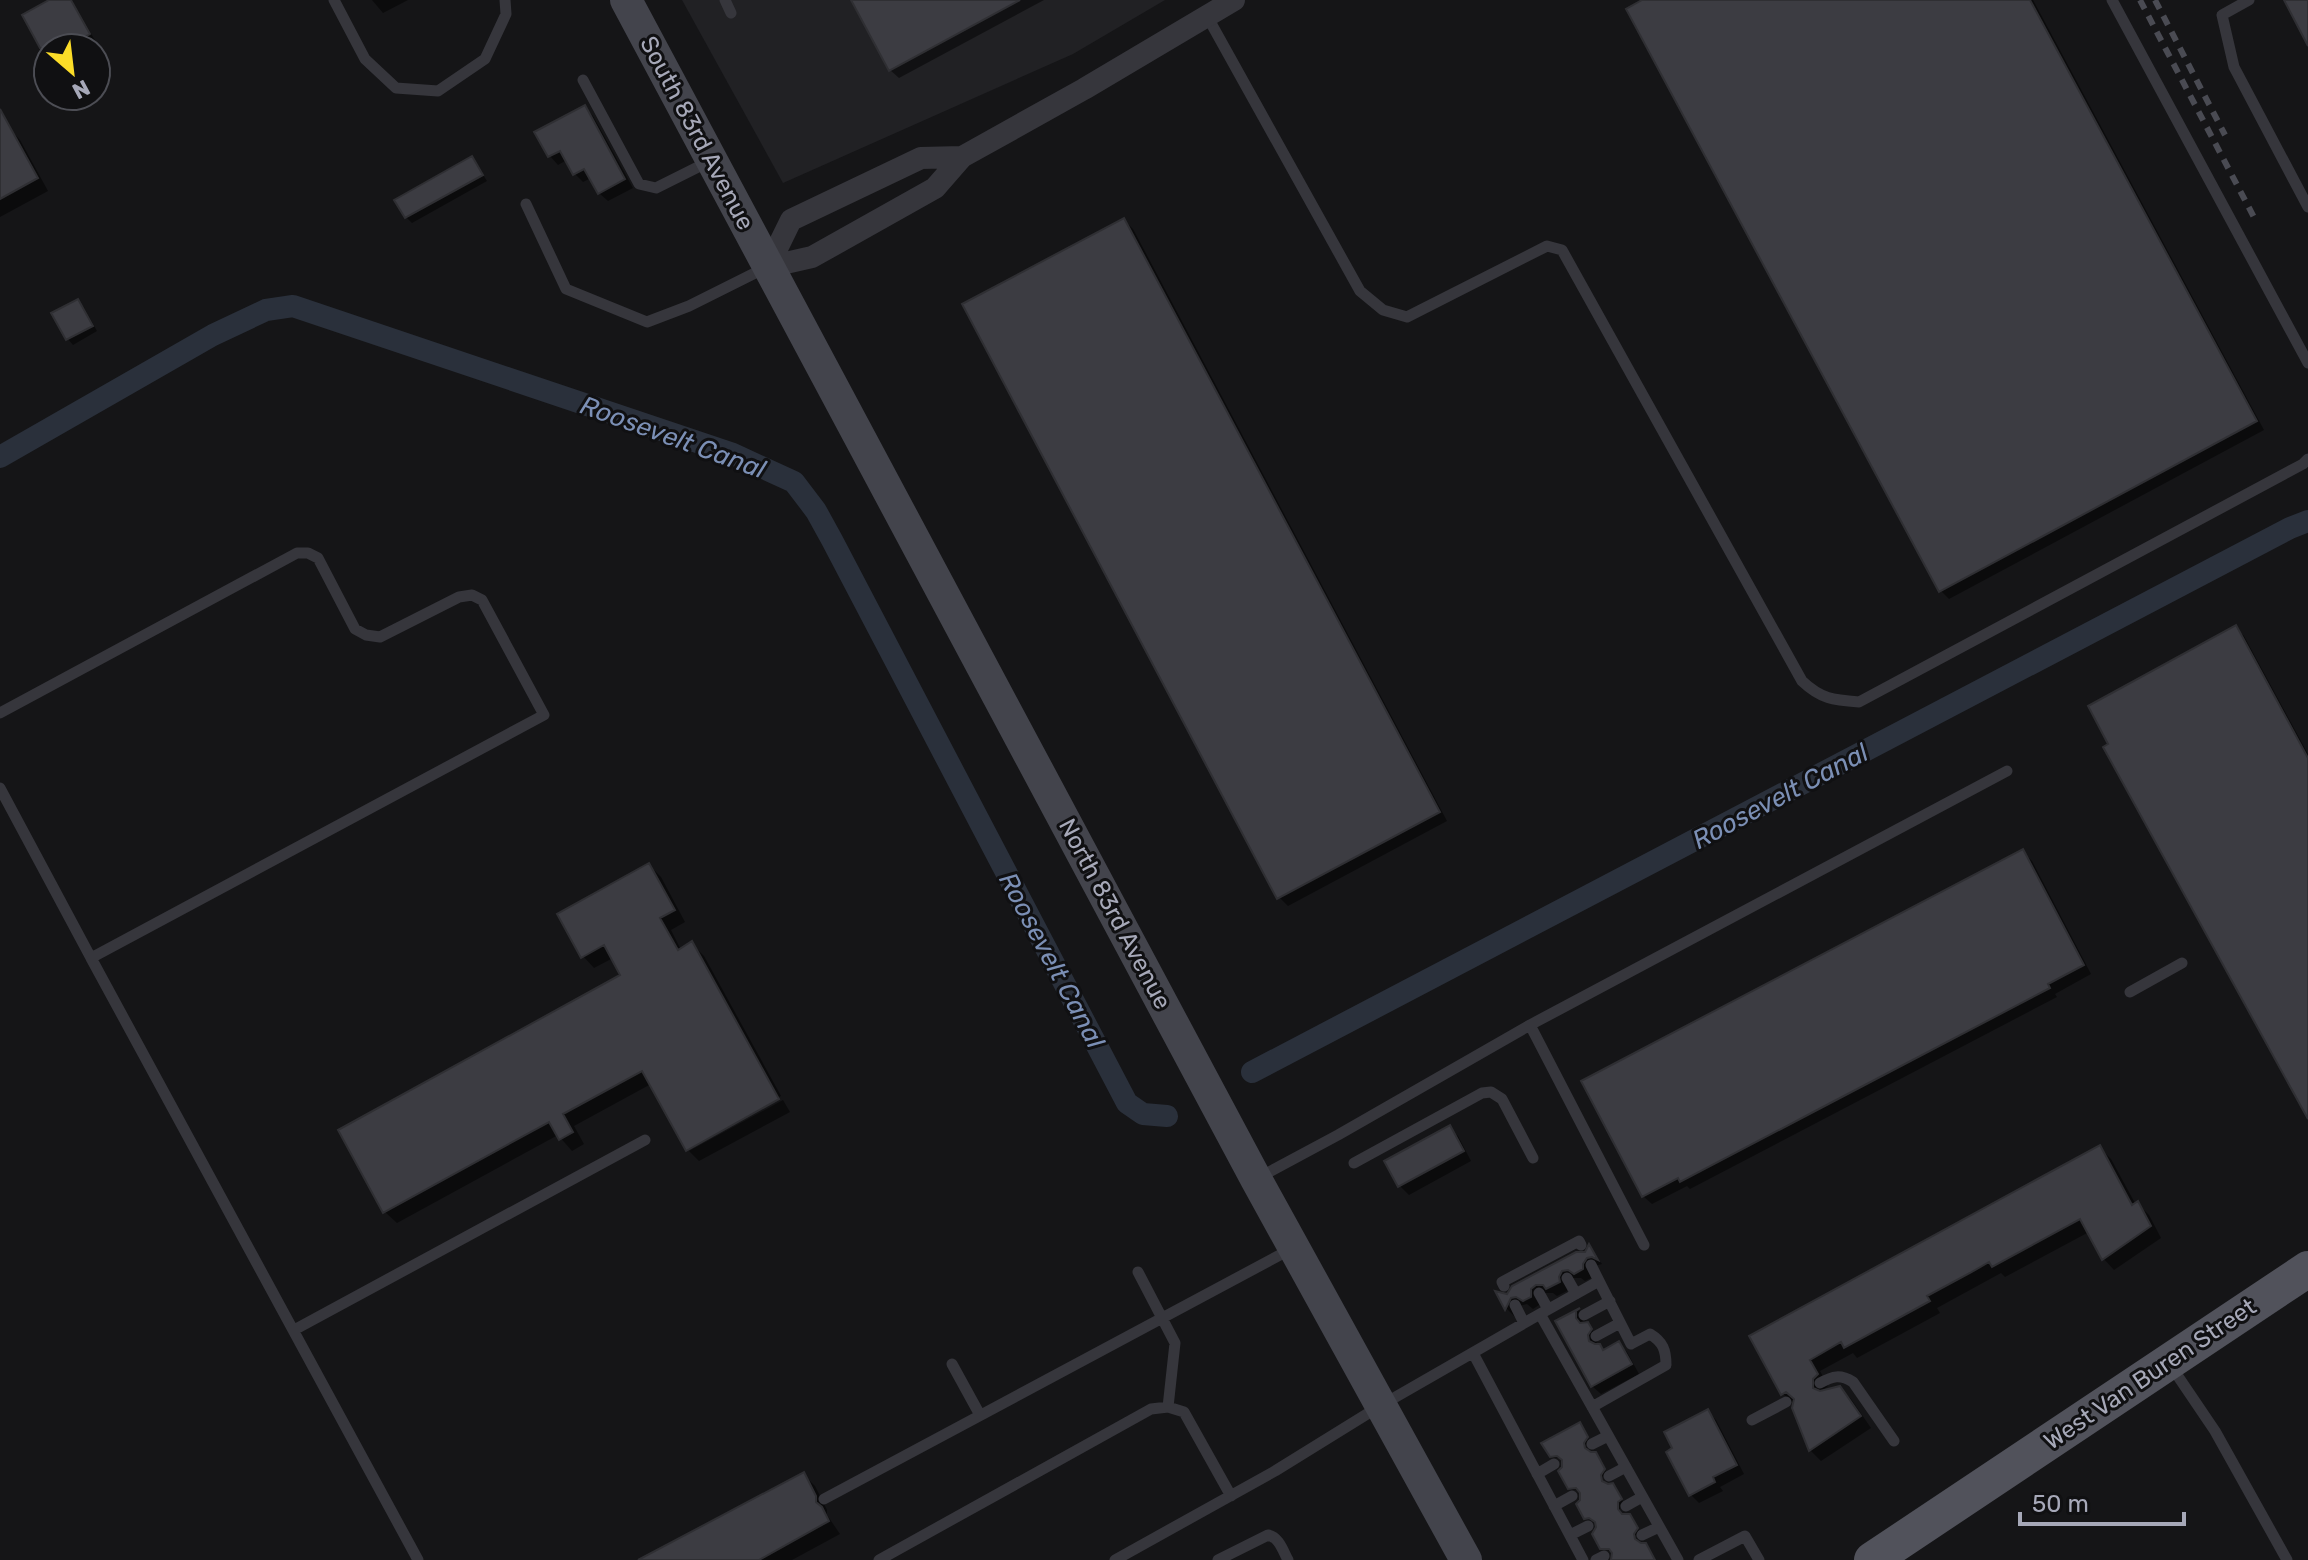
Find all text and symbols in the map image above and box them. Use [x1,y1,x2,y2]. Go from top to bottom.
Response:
street label: South 83rd Avenue [634,31,760,235]
north arrow [32,32,112,112]
text: N [68,74,94,105]
water label: Roosevelt Canal [576,390,770,486]
water label: Roosevelt Canal [1687,737,1874,856]
street label: North 83rd Avenue [1053,814,1177,1014]
water label: Roosevelt Canal [992,867,1111,1054]
street label: West Van Buren Street [2039,1293,2261,1455]
scale bar [2020,1476,2184,1526]
text: 50 m [2032,1490,2089,1518]

